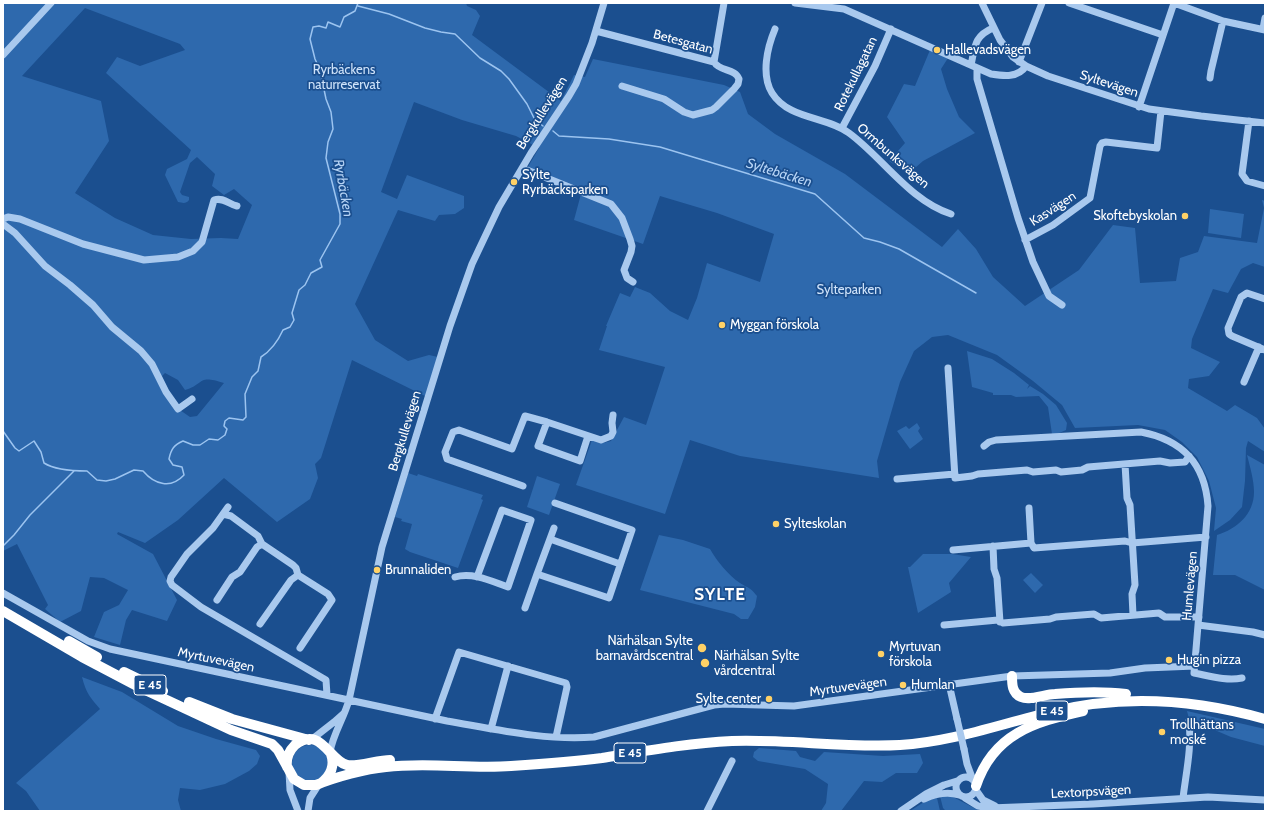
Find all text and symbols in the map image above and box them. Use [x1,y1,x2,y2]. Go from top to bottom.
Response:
street label: Betesgatan [651,27,715,57]
street label: Rotekullagatan [831,34,881,114]
place label: Hallevadsvägen [945,42,1031,58]
marker: Hallevadsvägen [932,45,942,55]
park label: Ryrbäckens naturreservat [308,62,380,93]
street label: Syltevägen [1078,67,1140,101]
street label: Bergkullevägen [513,74,571,152]
street label: Ormbunksvägen [854,120,932,192]
water label: Syltebäcken [744,155,814,191]
water label: Ryrbäcken [330,158,356,218]
place label: Sylte Ryrbäcksparken [522,167,608,198]
marker: Sylte Ryrbäcksparken [509,177,519,187]
street label: Kasvägen [1027,188,1079,230]
place label: Skoftebyskolan [1093,208,1177,224]
marker: Skoftebyskolan [1180,211,1190,221]
park label: Sylteparken [817,282,881,298]
place label: Myggan förskola [730,317,819,333]
marker: Myggan förskola [717,320,727,330]
street label: Bergkullevägen [385,389,425,473]
place label: Sylteskolan [784,516,847,532]
marker: Sylteskolan [771,519,781,529]
street label: Humlevägen [1179,551,1201,621]
place label: Brunnaliden [385,562,451,578]
marker: Brunnaliden [372,565,382,575]
district label: SYLTE [694,585,746,605]
place label: Närhälsan Sylte barnavårdscentral [596,633,693,664]
place label: Myrtuvan förskola [889,639,941,670]
marker: Närhälsan Sylte barnavårdscentral [696,642,708,654]
street label: Myrtuvevägen [176,644,256,676]
place label: Närhälsan Sylte vårdcentral [714,648,799,679]
marker: Myrtuvan förskola [876,649,886,659]
place label: Hugin pizza [1177,652,1241,668]
marker: Hugin pizza [1164,655,1174,665]
marker: Närhälsan Sylte vårdcentral [699,657,711,669]
street label: Myrtuvevägen [808,674,888,700]
road number: E 45 [134,675,166,695]
place label: Humlan [911,677,955,693]
marker: Humlan [898,680,908,690]
place label: Sylte center [695,691,761,707]
marker: Sylte center [764,694,774,704]
road number: E 45 [1036,701,1068,721]
place label: Trollhättans moské [1170,717,1234,748]
marker: Trollhättans moské [1157,727,1167,737]
road number: E 45 [614,743,646,763]
street label: Lextorpsvägen [1050,782,1132,802]

